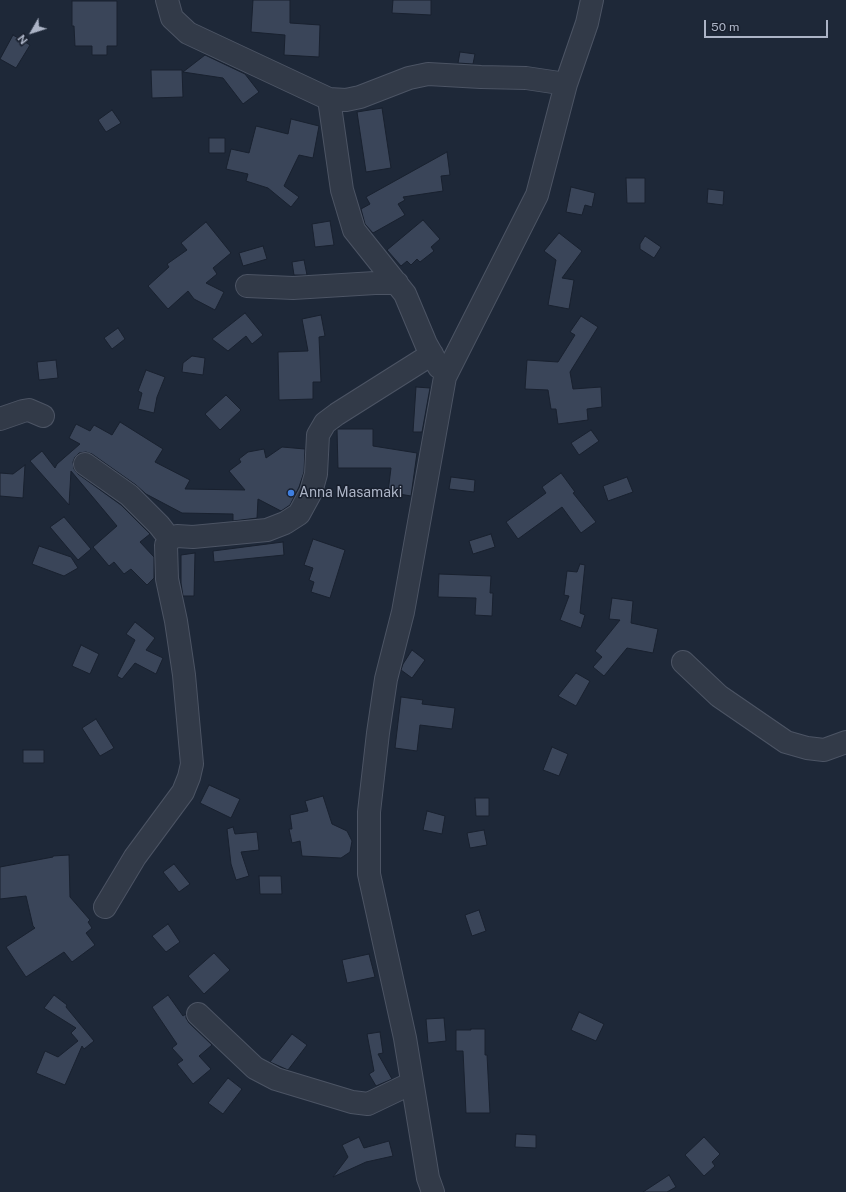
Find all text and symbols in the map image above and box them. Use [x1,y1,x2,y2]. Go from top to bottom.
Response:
north arrow [12,12,52,52]
scale bar [706,12,830,38]
text: 50 m [711,20,739,34]
text: N [15,32,30,47]
place label: Anna Masamaki [299,485,402,501]
marker: Anna Masamaki [286,488,296,498]

